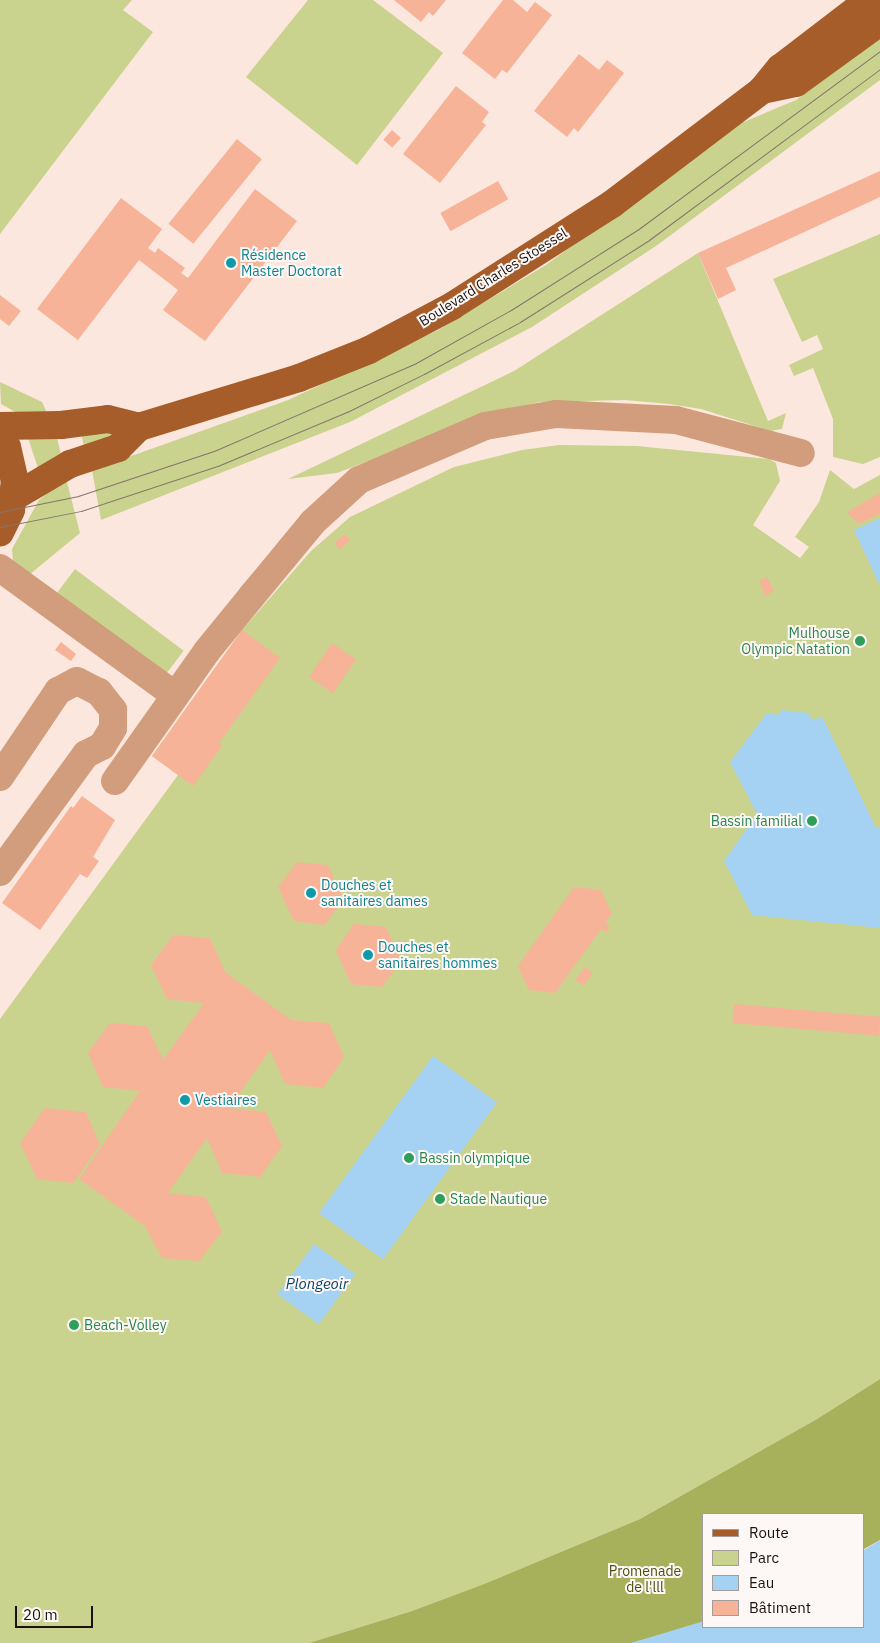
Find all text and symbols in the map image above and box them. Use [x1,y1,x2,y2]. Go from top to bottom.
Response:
street label: Boulevard Charles Stoessel [416,224,570,330]
place label: Résidence Master Doctorat [241,247,342,280]
marker: Résidence Master Doctorat [225,257,237,269]
place label: Mulhouse Olympic Natation [741,625,850,658]
marker: Mulhouse Olympic Natation [854,635,866,647]
place label: Bassin familial [711,813,802,829]
marker: Bassin familial [806,815,818,827]
place label: Douches et sanitaires dames [321,877,428,910]
marker: Douches et sanitaires dames [305,887,317,899]
place label: Douches et sanitaires hommes [378,939,497,972]
marker: Douches et sanitaires hommes [362,949,374,961]
place label: Vestiaires [195,1092,256,1108]
marker: Vestiaires [179,1094,191,1106]
place label: Bassin olympique [419,1150,530,1166]
marker: Bassin olympique [403,1152,415,1164]
place label: Stade Nautique [450,1191,547,1207]
marker: Stade Nautique [434,1193,446,1205]
water label: Plongeoir [286,1275,348,1293]
place label: Beach-Volley [84,1317,167,1333]
marker: Beach-Volley [68,1319,80,1331]
legend [702,1513,865,1628]
text: Route [749,1523,789,1542]
text: Parc [749,1548,779,1567]
park label: Promenade de l'lll [609,1563,681,1595]
text: Eau [749,1573,774,1592]
scale bar [18,1596,95,1628]
text: Bâtiment [749,1598,811,1617]
text: 20 m [23,1605,58,1624]

